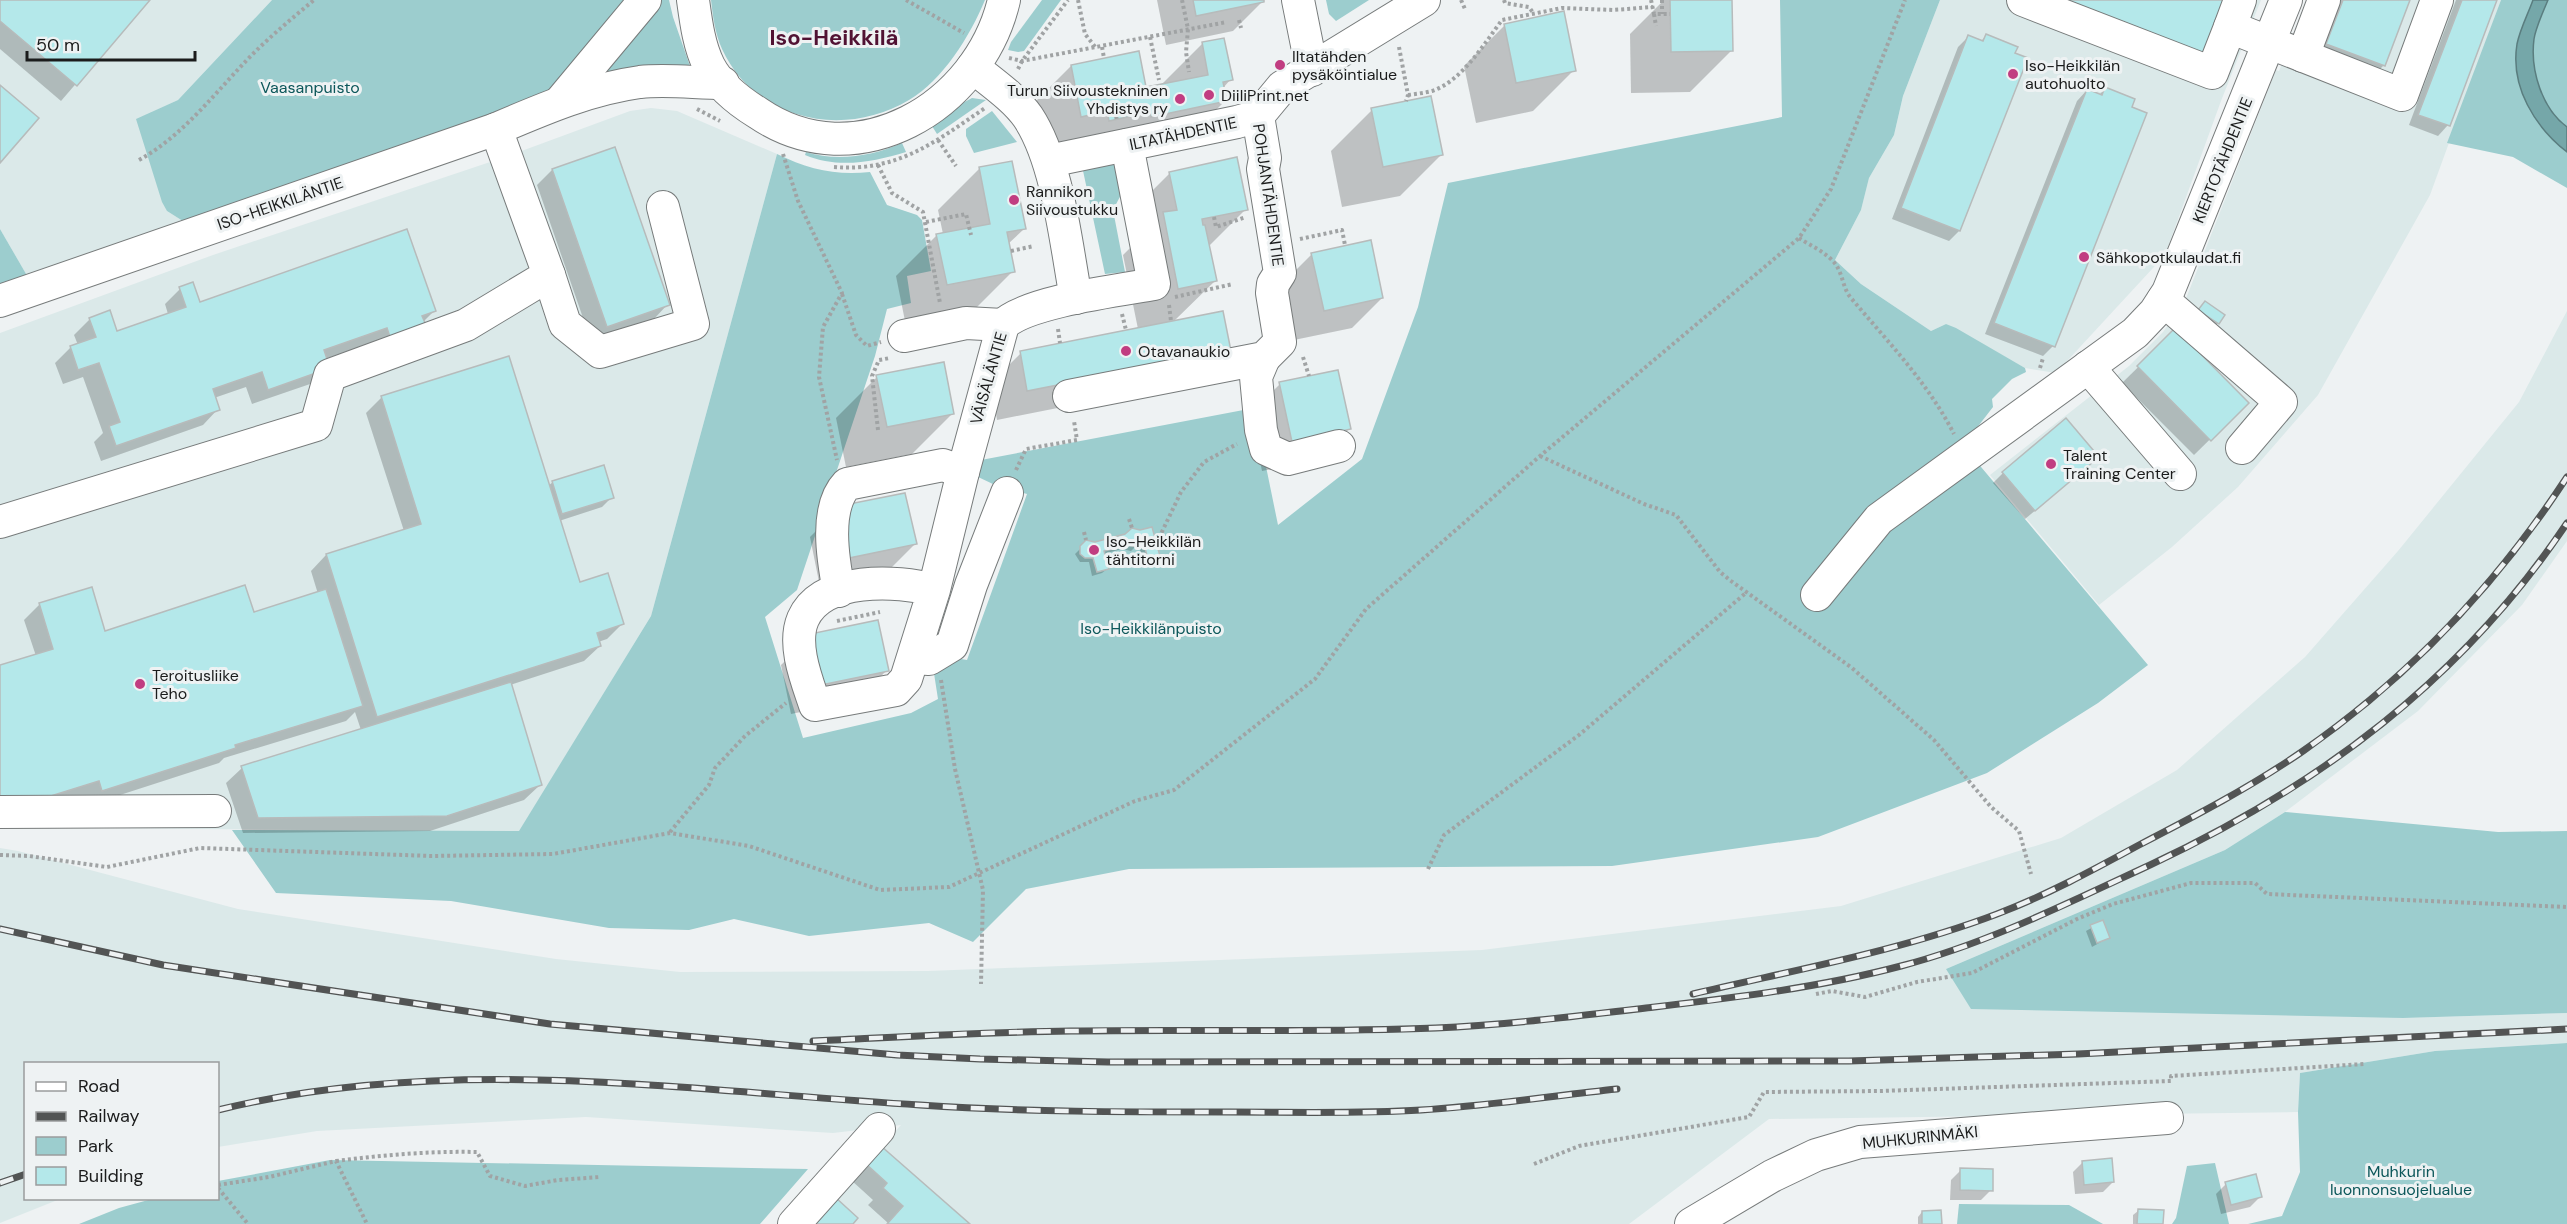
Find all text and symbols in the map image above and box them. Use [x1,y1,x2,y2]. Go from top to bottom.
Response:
district label: Iso-Heikkilä [770,23,899,52]
scale bar [27,24,195,62]
text: 50 m [36,33,80,57]
place label: Iltatähden pysäköintialue [1292,46,1397,85]
place label: Iso-Heikkilän autohuolto [2025,55,2120,94]
marker: Iltatähden pysäköintialue [1273,58,1287,72]
marker: Iso-Heikkilän autohuolto [2006,67,2020,81]
park label: Vaasanpuisto [260,77,360,98]
place label: Turun Siivoustekninen Yhdistys ry [1007,80,1168,119]
place label: DiiliPrint.net [1221,85,1309,106]
marker: DiiliPrint.net [1202,88,1216,102]
marker: Turun Siivoustekninen Yhdistys ry [1173,92,1187,106]
street label: KIERTOTÄHDENTIE [2188,94,2257,226]
street label: ILTATÄHDENTIE [1127,112,1239,155]
street label: POHJANTÄHDENTIE [1248,122,1289,268]
street label: ISO-HEIKKILÄNTIE [214,172,346,235]
place label: Rannikon Siivoustukku [1026,181,1118,220]
marker: Rannikon Siivoustukku [1007,193,1021,207]
place label: Sähkopotkulaudat.fi [2096,247,2241,268]
marker: Sähkopotkulaudat.fi [2077,250,2091,264]
street label: VÄISÄLÄNTIE [965,329,1012,427]
place label: Otavanaukio [1138,341,1230,362]
marker: Otavanaukio [1119,344,1133,358]
place label: Talent Training Center [2063,445,2176,484]
marker: Talent Training Center [2044,457,2058,471]
place label: Iso-Heikkilän tähtitorni [1106,531,1201,570]
marker: Iso-Heikkilän tähtitorni [1087,543,1101,557]
park label: Iso-Heikkilänpuisto [1080,618,1222,639]
place label: Teroitusliike Teho [152,665,239,704]
marker: Teroitusliike Teho [133,677,147,691]
legend [24,1062,219,1200]
text: Road [78,1074,120,1098]
text: Railway [78,1104,140,1128]
street label: MUHKURINMÄKI [1861,1121,1979,1154]
text: Park [78,1134,114,1158]
park label: Muhkurin luonnonsuojelualue [2330,1161,2472,1200]
text: Building [78,1164,143,1188]

